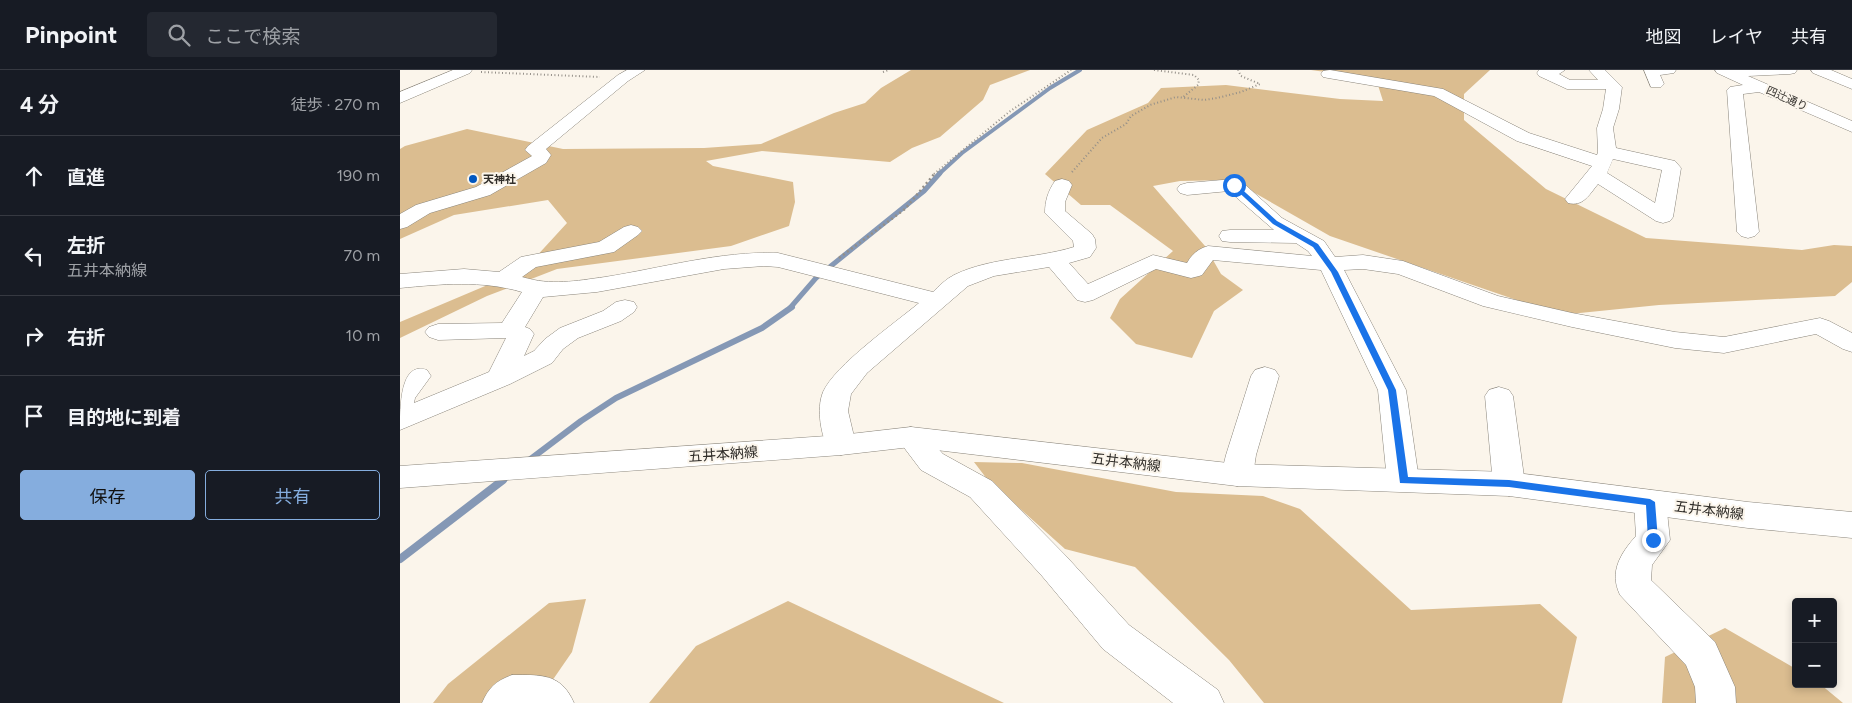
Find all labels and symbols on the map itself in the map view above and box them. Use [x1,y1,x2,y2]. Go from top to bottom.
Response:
street label: 四辻通り [1764,84,1810,113]
marker: 天神社 [467,173,479,185]
place label: 天神社 [483,173,516,186]
route start [1223,174,1246,197]
street label: 五井本納線 [688,444,759,465]
street label: 五井本納線 [1090,450,1162,475]
street label: 五井本納線 [1673,498,1745,523]
route end [1642,529,1665,552]

